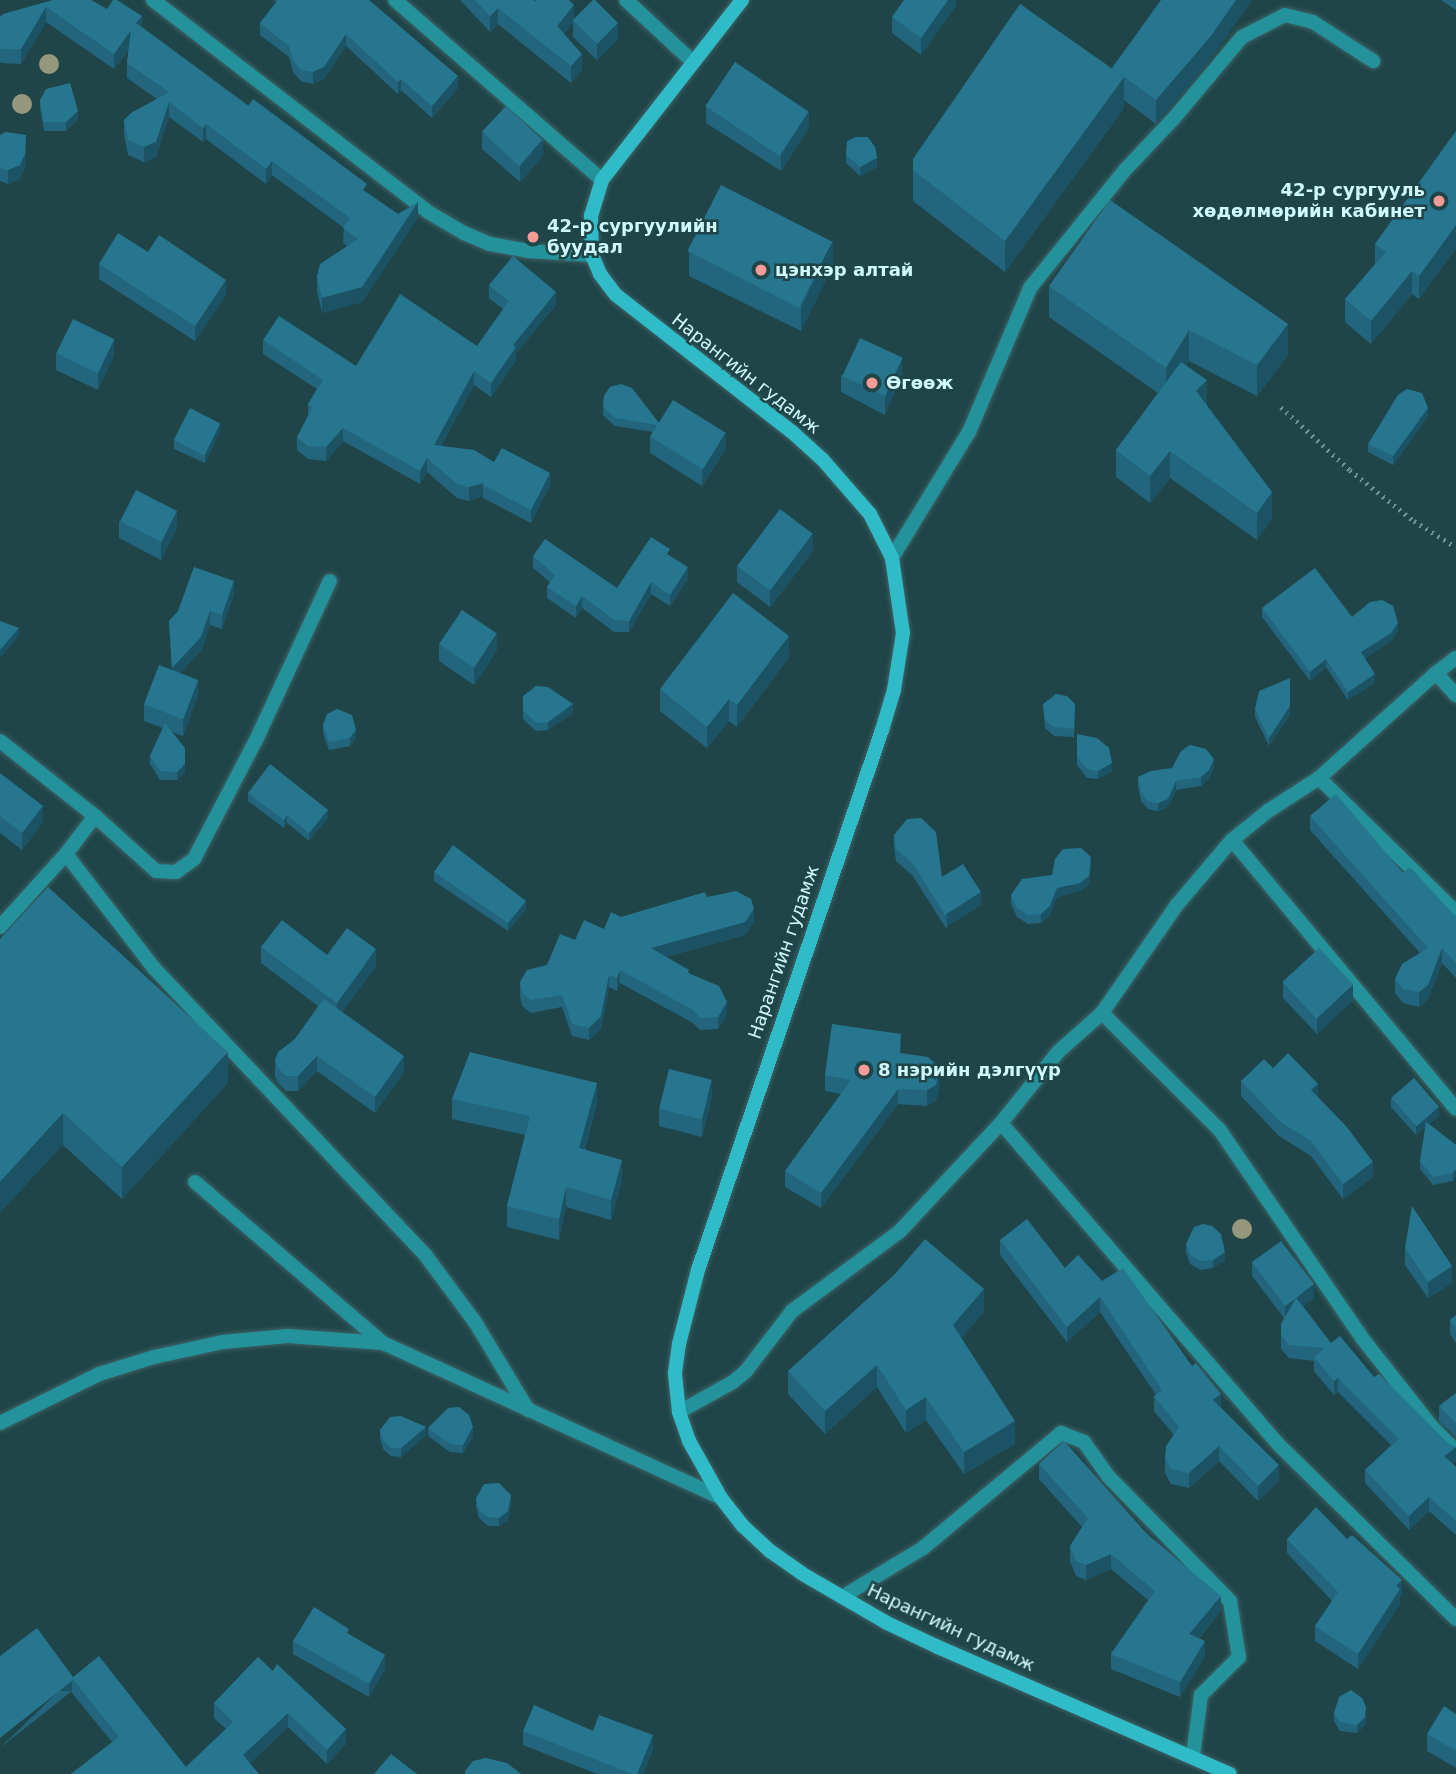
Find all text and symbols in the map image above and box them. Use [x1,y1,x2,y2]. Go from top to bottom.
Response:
place label: 42-p сургууль хөдөлмөрийн кабинет [1192,180,1425,222]
marker: 42-p сургууль хөдөлмөрийн кабинет [1431,193,1447,209]
place label: 42-р сургуулийн буудал [547,216,718,258]
marker: 42-р сургуулийн буудал [525,229,541,245]
place label: цэнхэр алтай [775,259,913,281]
marker: цэнхэр алтай [753,262,769,278]
street label: Нарангийн гудамж [667,309,825,439]
place label: Өгөөж [886,372,953,394]
marker: Өгөөж [864,375,880,391]
street label: Нарангийн гудамж [744,862,824,1042]
place label: 8 нэрийн дэлгүүр [878,1059,1061,1081]
marker: 8 нэрийн дэлгүүр [856,1062,872,1078]
street label: Нарангийн гудамж [864,1580,1038,1676]

